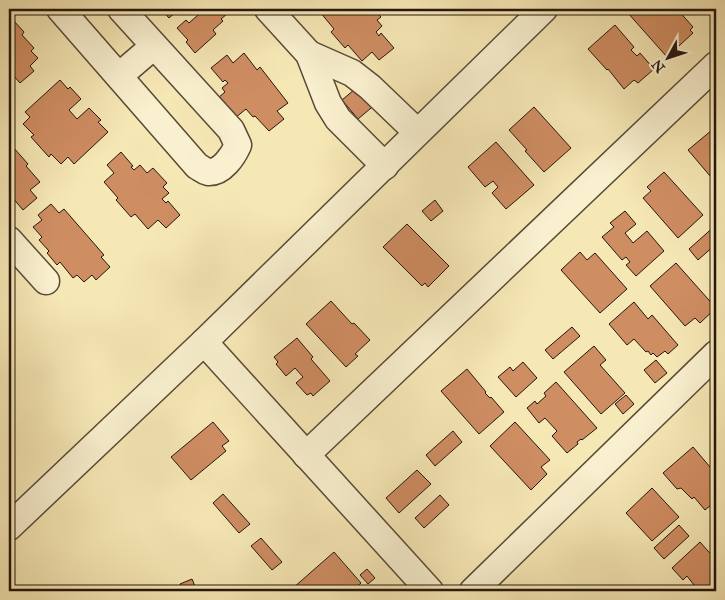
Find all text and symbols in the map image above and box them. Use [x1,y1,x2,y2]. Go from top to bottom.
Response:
north arrow [642,32,692,82]
text: N [648,56,669,76]

